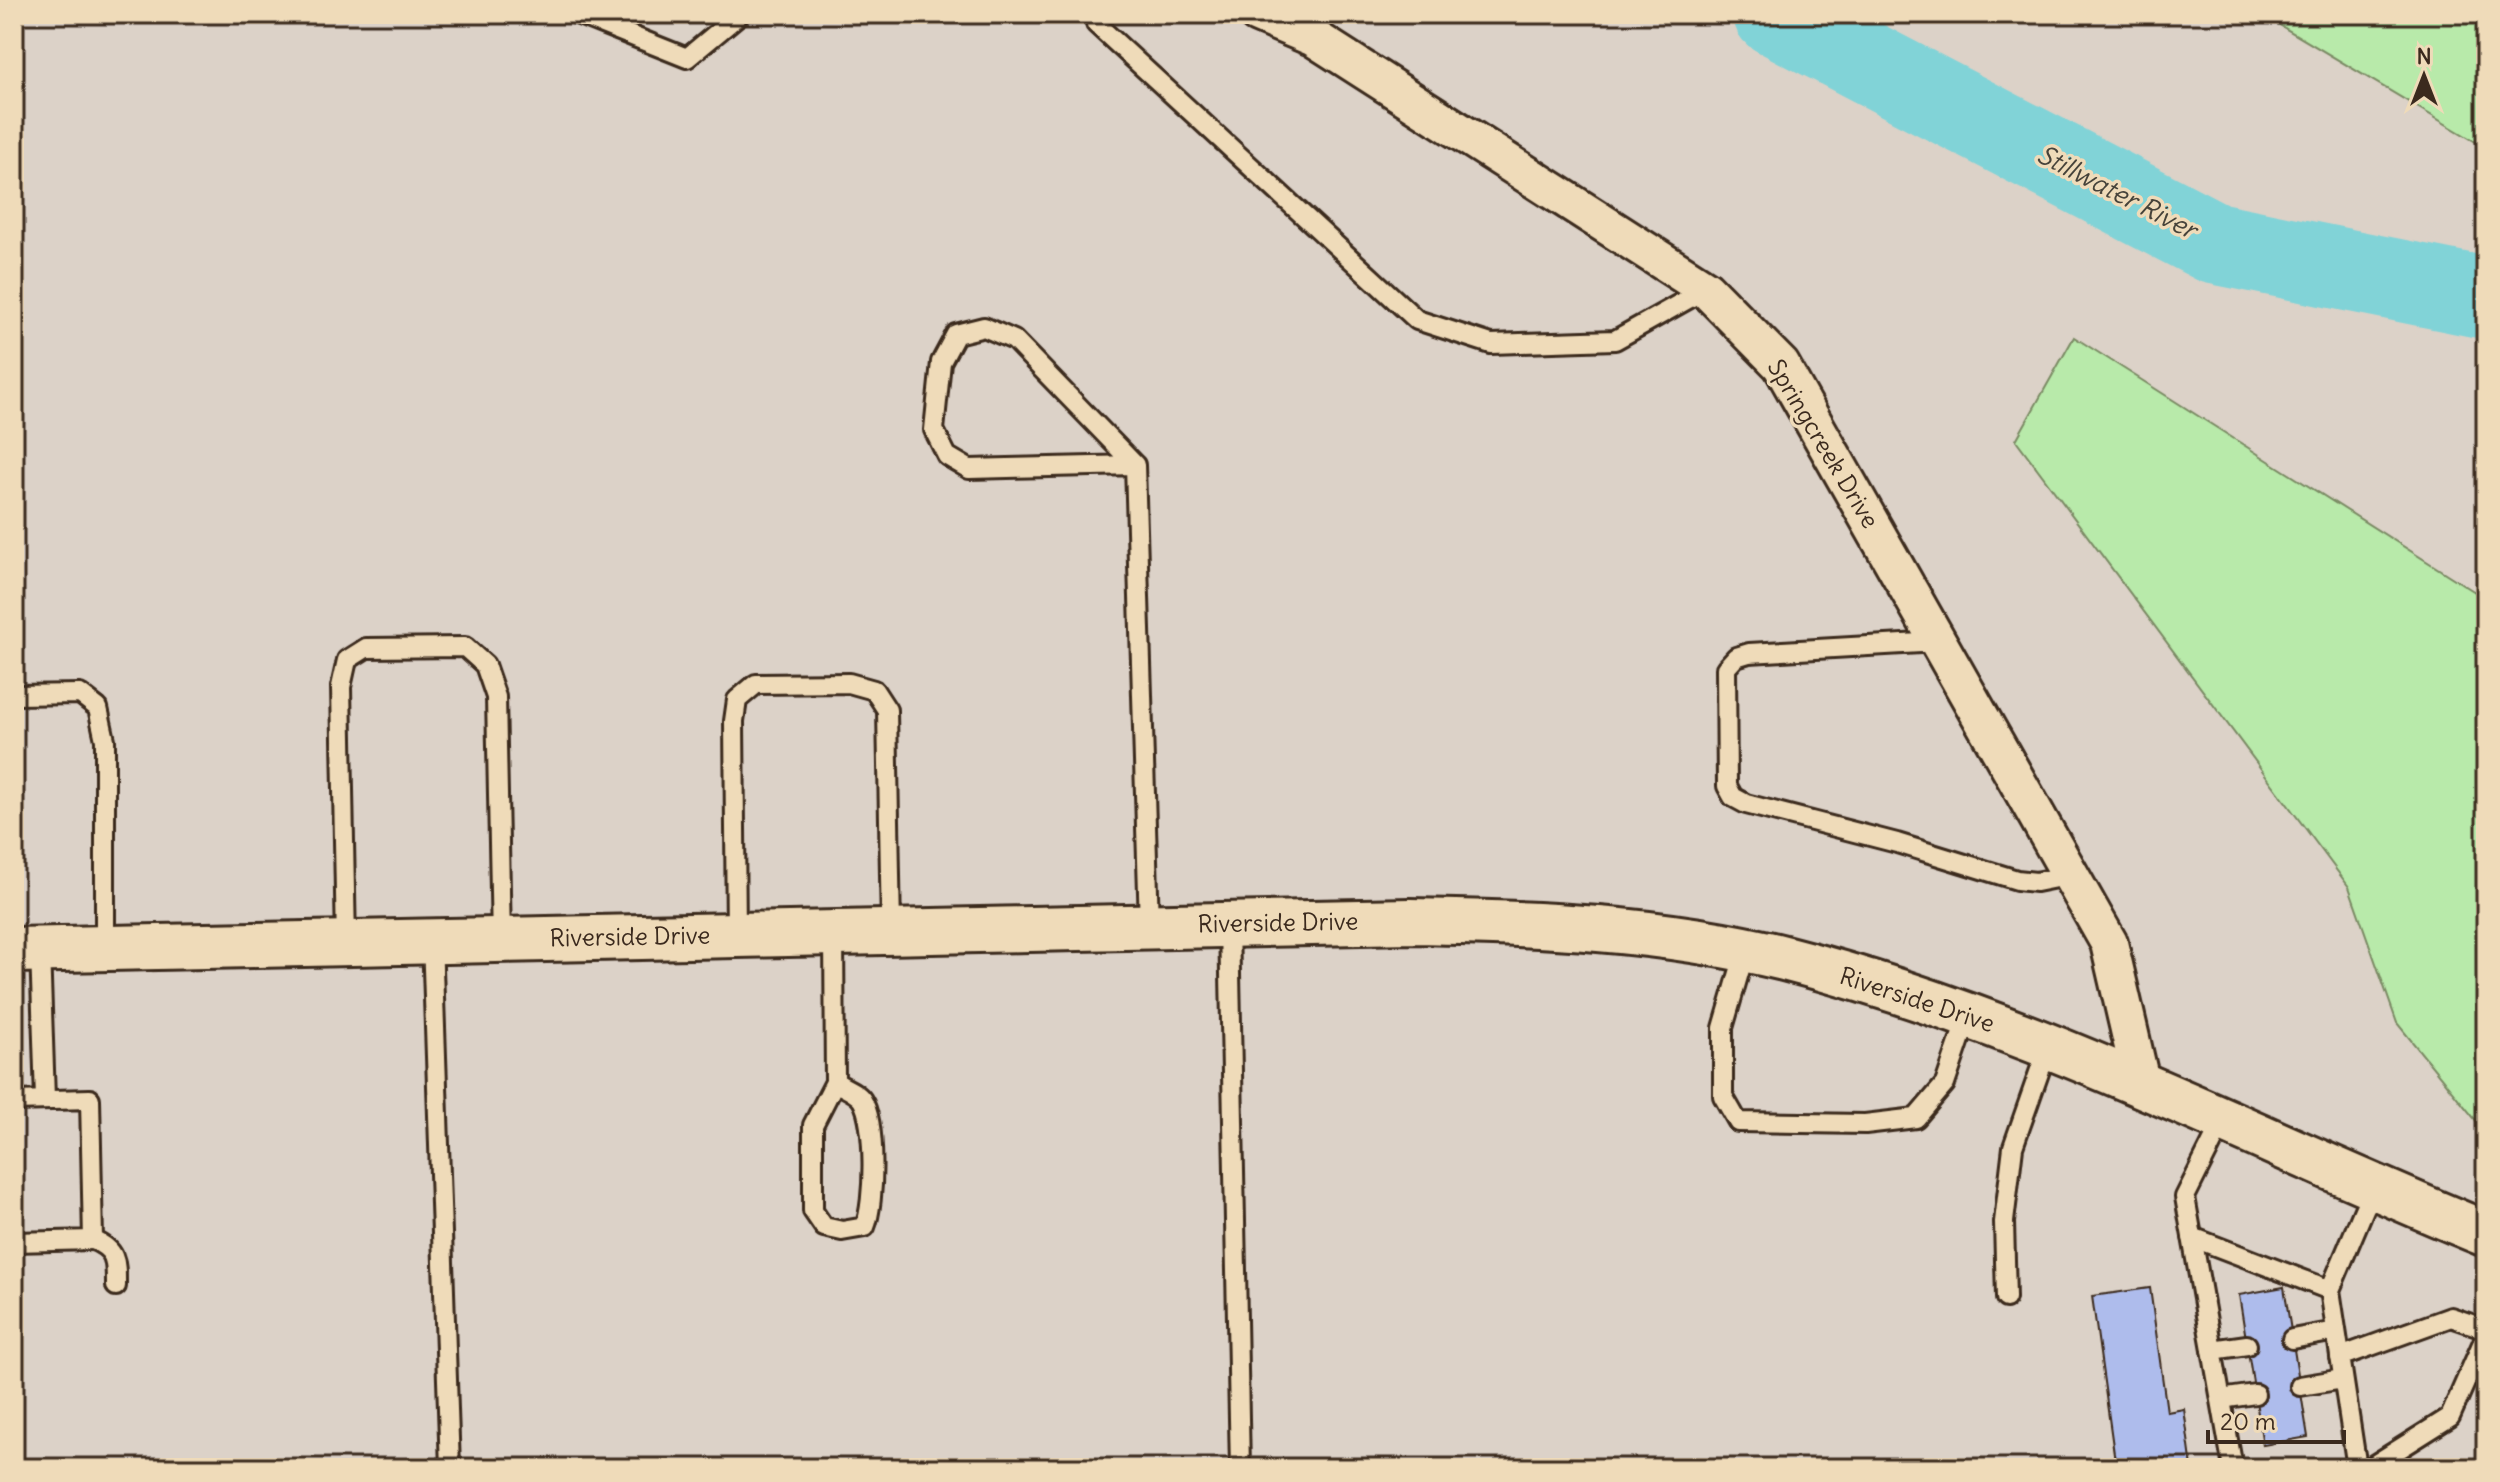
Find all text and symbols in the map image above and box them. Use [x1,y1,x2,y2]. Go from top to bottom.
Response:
north arrow [2384,36,2464,116]
text: N [2416,42,2432,70]
water label: Stillwater River [2032,137,2205,247]
street label: Springcreek Drive [1762,354,1886,533]
street label: Riverside Drive [1197,906,1359,938]
street label: Riverside Drive [549,920,711,952]
street label: Riverside Drive [1836,960,1998,1038]
scale bar [2208,1394,2344,1444]
text: 20 m [2220,1406,2276,1436]

